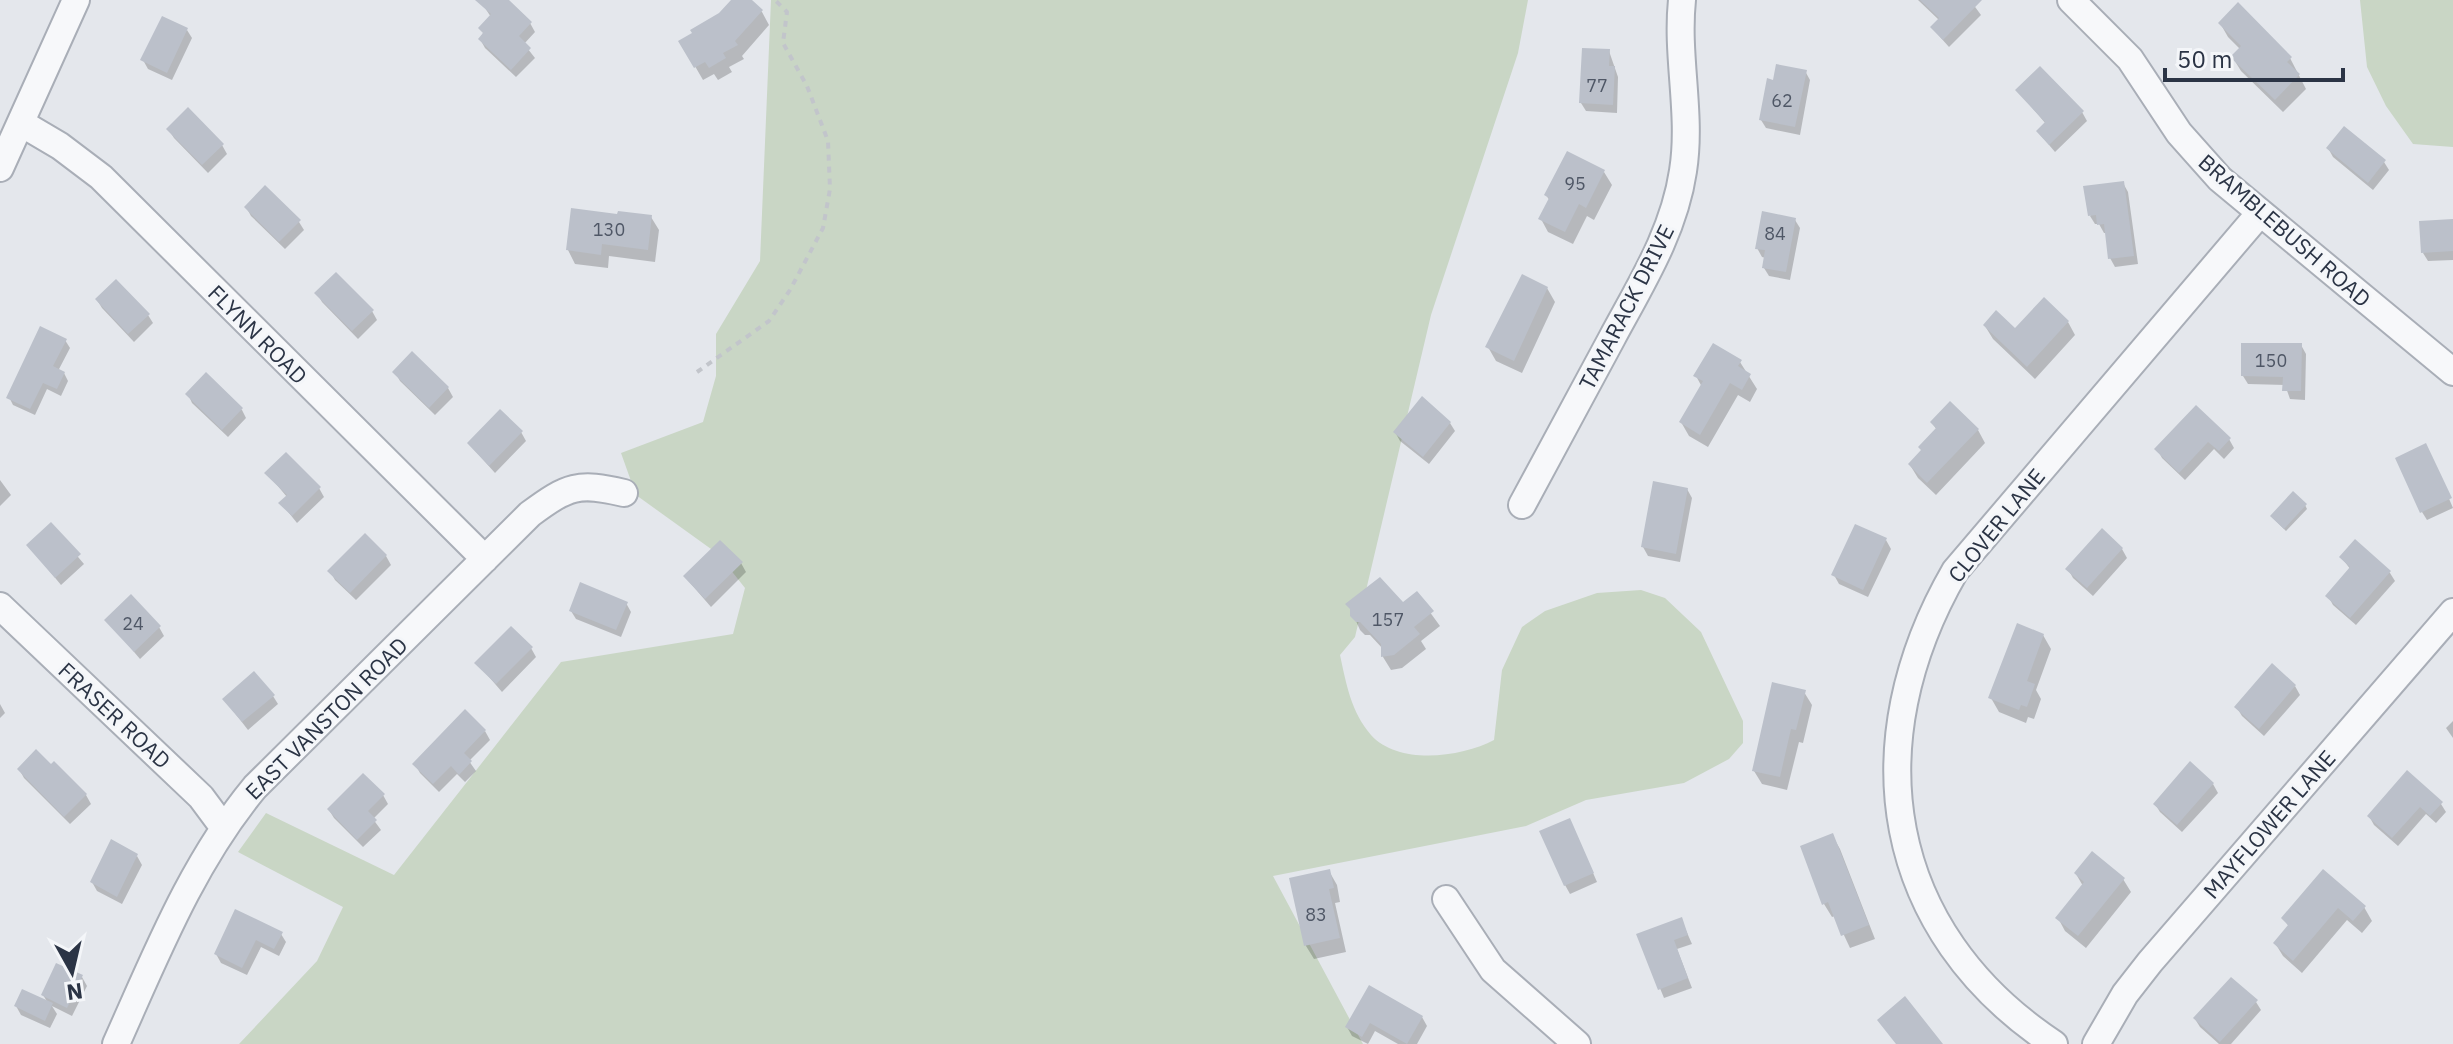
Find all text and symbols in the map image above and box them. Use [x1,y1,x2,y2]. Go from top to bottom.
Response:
scale bar [2165,32,2343,82]
text: 50 m [2177,43,2232,75]
house number: 77 [1586,74,1608,97]
house number: 62 [1771,89,1793,112]
street label: BRAMBLEBUSH ROAD [2193,147,2377,313]
house number: 95 [1564,172,1586,195]
house number: 130 [593,218,625,241]
street label: TAMARACK DRIVE [1572,219,1680,395]
house number: 84 [1764,222,1786,245]
street label: FLYNN ROAD [202,278,314,390]
house number: 150 [2255,349,2287,372]
street label: CLOVER LANE [1941,462,2051,588]
house number: 157 [1372,608,1404,631]
house number: 24 [122,612,144,635]
street label: EAST VANSTON ROAD [239,631,413,805]
street label: FRASER ROAD [53,656,177,774]
street label: MAYFLOWER LANE [2196,744,2342,904]
house number: 83 [1305,903,1327,926]
north arrow [32,932,112,1012]
text: N [65,977,85,1008]

